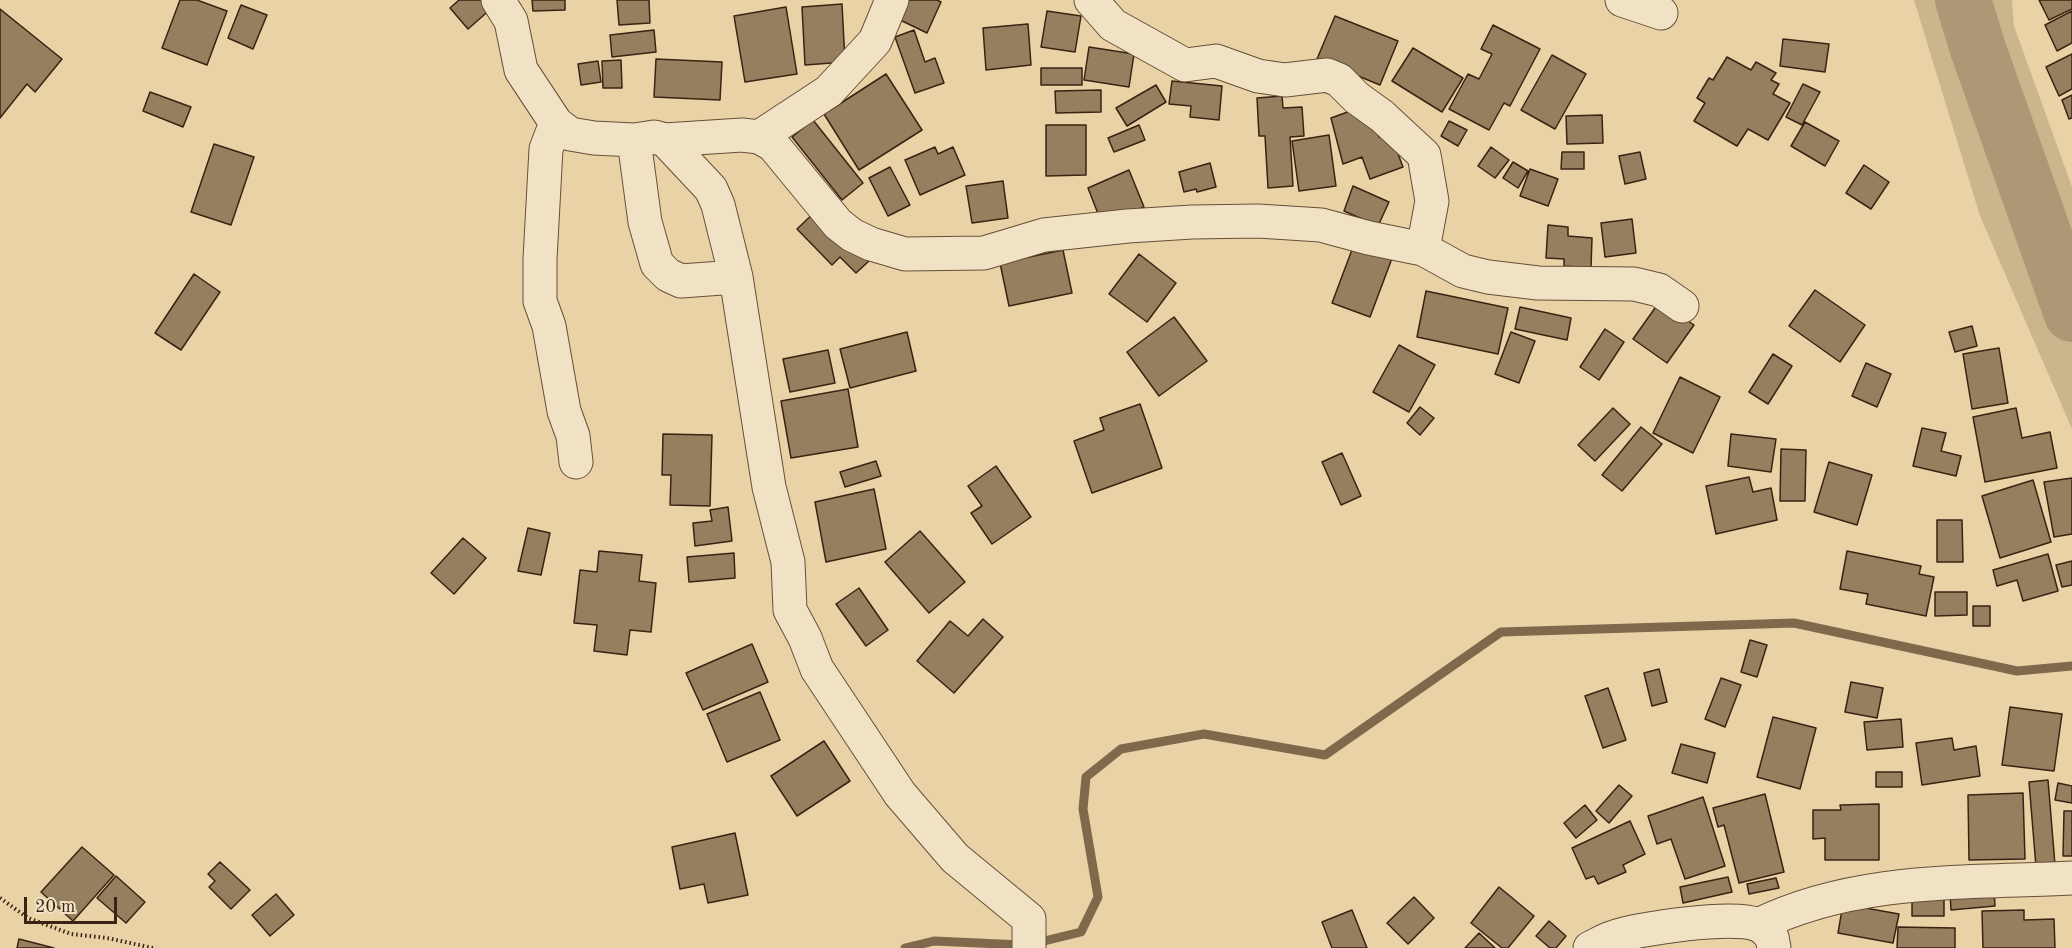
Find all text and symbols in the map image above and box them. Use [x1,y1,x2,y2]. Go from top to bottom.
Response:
scale bar [27,885,120,923]
text: 20 m [35,898,75,916]

